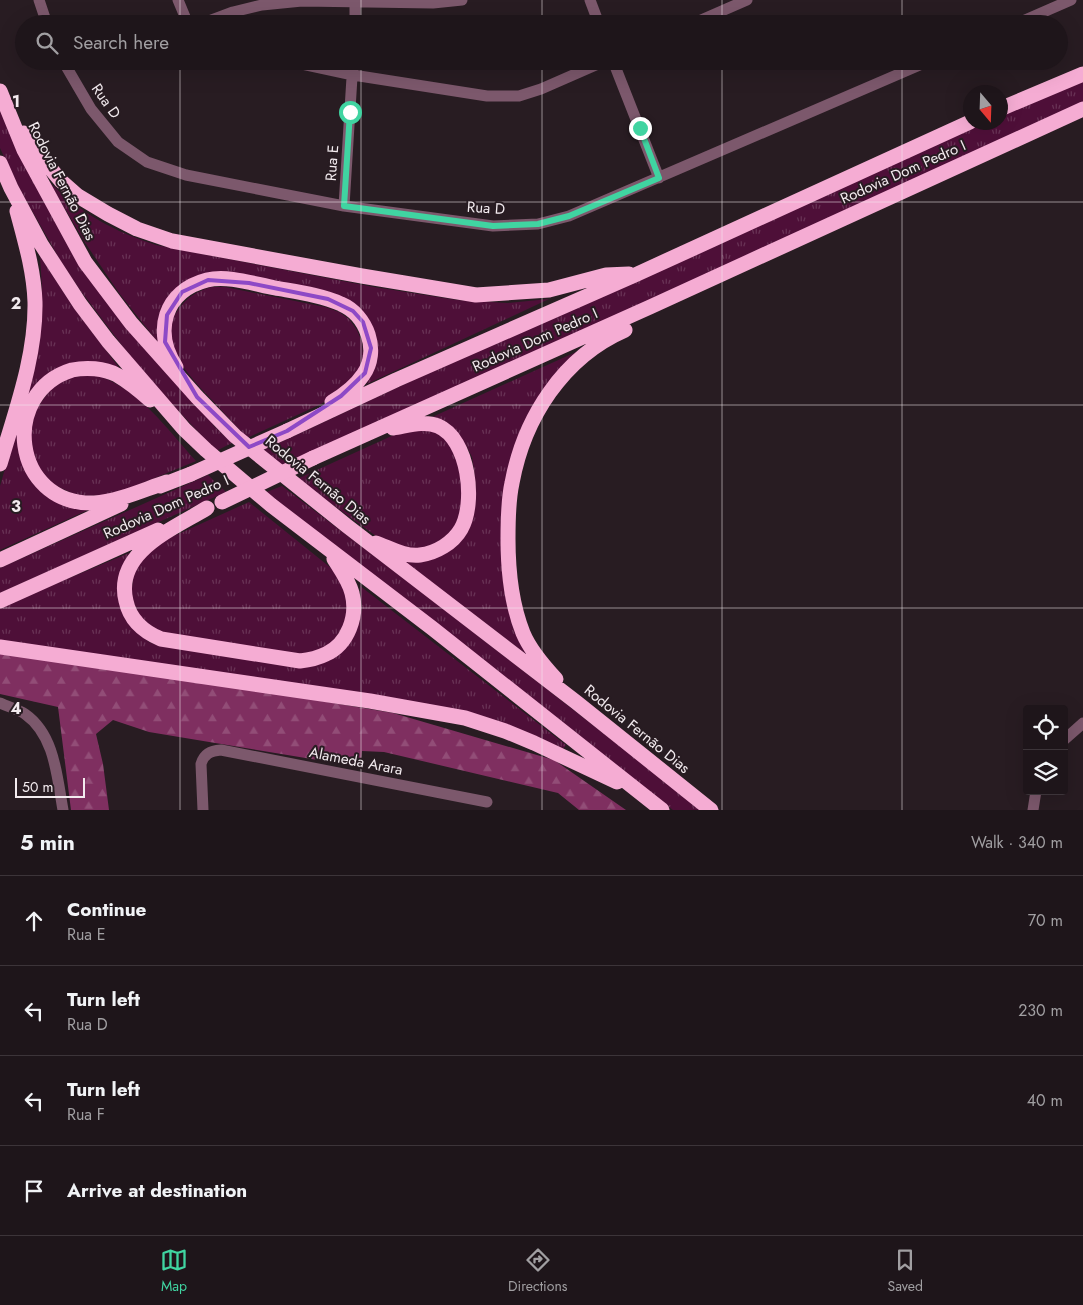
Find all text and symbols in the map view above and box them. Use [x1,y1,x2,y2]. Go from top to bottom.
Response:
search box [15,15,1068,70]
icon: search [33,29,61,57]
text: Search here [73,29,169,56]
street label: Rua D [86,79,126,123]
north arrow [963,85,1008,130]
text: 1 [12,90,20,113]
route start [339,101,362,124]
route end [629,117,652,140]
street label: Rodovia Fernão Dias [23,118,101,244]
street label: Rodovia Dom Pedro I [837,134,969,210]
street label: Rua E [320,144,344,182]
street label: Rua D [466,196,506,220]
text: 2 [11,292,21,315]
street label: Rodovia Dom Pedro I [469,302,601,378]
street label: Rodovia Fernão Dias [260,430,376,530]
street label: Rodovia Dom Pedro I [100,469,232,545]
text: 3 [11,495,21,518]
street label: Rodovia Fernão Dias [579,679,695,779]
text: 4 [10,697,22,720]
map controls [1023,705,1068,795]
button: locate [1023,705,1068,750]
street label: Alameda Arara [307,741,405,781]
button: layers [1023,750,1068,795]
scale bar [15,775,85,798]
text: 50 m [22,777,53,797]
text: 5 min [20,828,75,858]
text: Walk · 340 m [971,831,1063,854]
text: Continue [67,896,146,923]
icon: ahead [20,907,48,935]
text: 70 m [1028,909,1063,932]
text: Rua E [67,923,106,946]
text: Turn left [67,986,140,1013]
icon: left [20,997,48,1025]
text: 230 m [1018,999,1063,1022]
text: Rua D [67,1013,108,1036]
text: Turn left [67,1076,140,1103]
icon: left [20,1087,48,1115]
text: 40 m [1027,1089,1063,1112]
text: Rua F [67,1103,105,1126]
icon: arrive [20,1177,48,1205]
text: Arrive at destination [67,1177,247,1204]
tab: Map [160,1246,188,1296]
tab: Directions [508,1246,567,1296]
tab: Saved [887,1246,923,1296]

